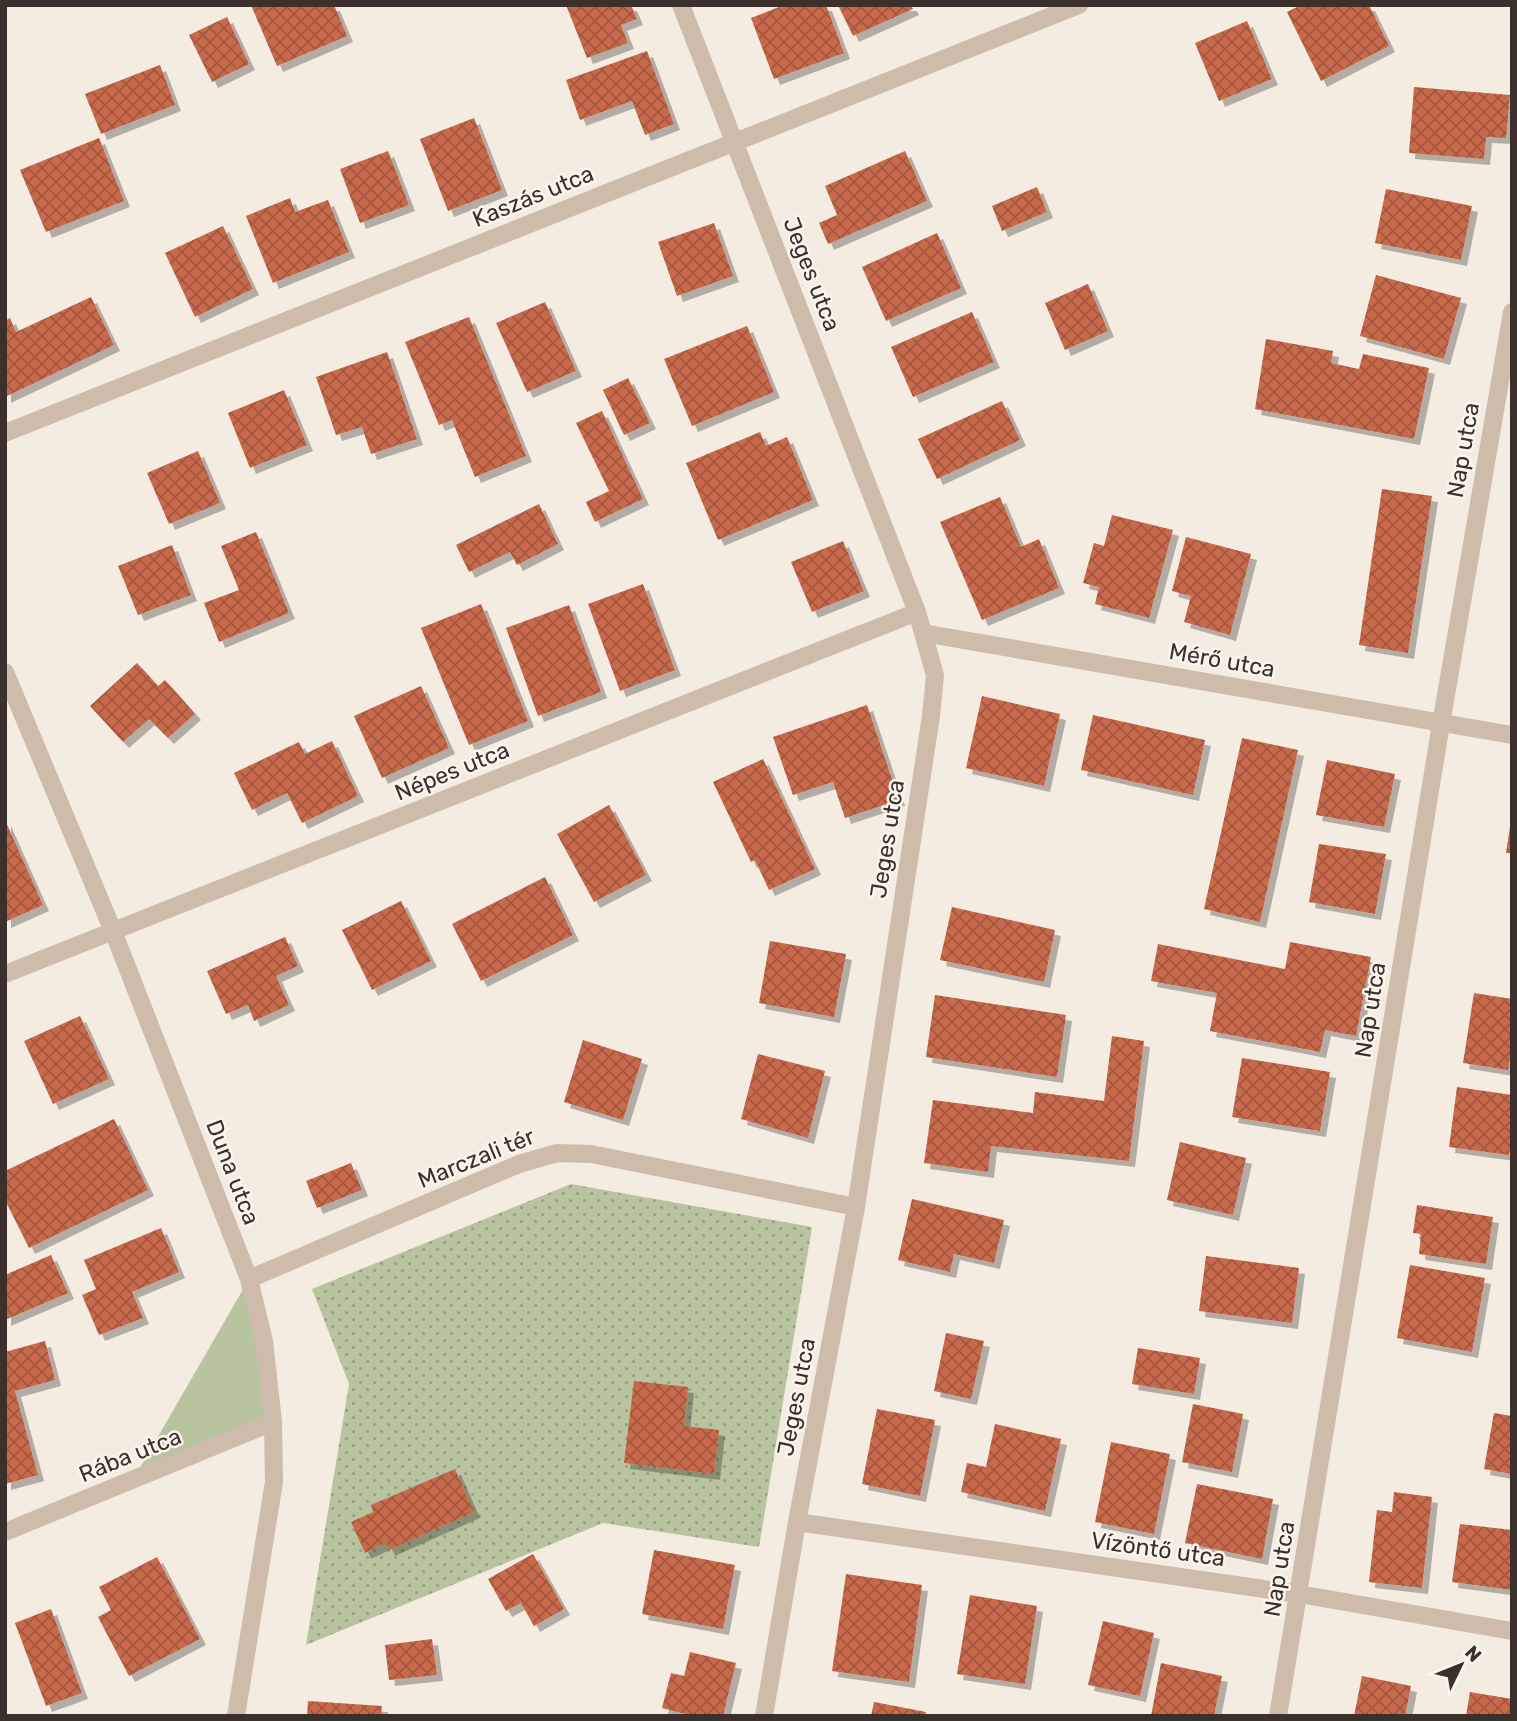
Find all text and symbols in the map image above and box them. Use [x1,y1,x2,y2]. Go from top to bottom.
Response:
street label: Kaszás utca [468,159,598,233]
street label: Jeges utca [777,213,847,335]
street label: Nap utca [1441,400,1485,500]
street label: Mérő utca [1167,637,1277,683]
street label: Népes utca [391,735,513,807]
street label: Jeges utca [864,778,910,900]
street label: Nap utca [1349,960,1391,1060]
street label: Duna utca [200,1116,266,1228]
street label: Marczali tér [414,1122,539,1194]
street label: Jeges utca [771,1336,821,1458]
street label: Rába utca [75,1422,185,1488]
street label: Nap utca [1258,1519,1300,1619]
street label: Vízöntő utca [1089,1526,1227,1572]
north arrow [1426,1630,1496,1700]
text: N [1460,1641,1486,1667]

